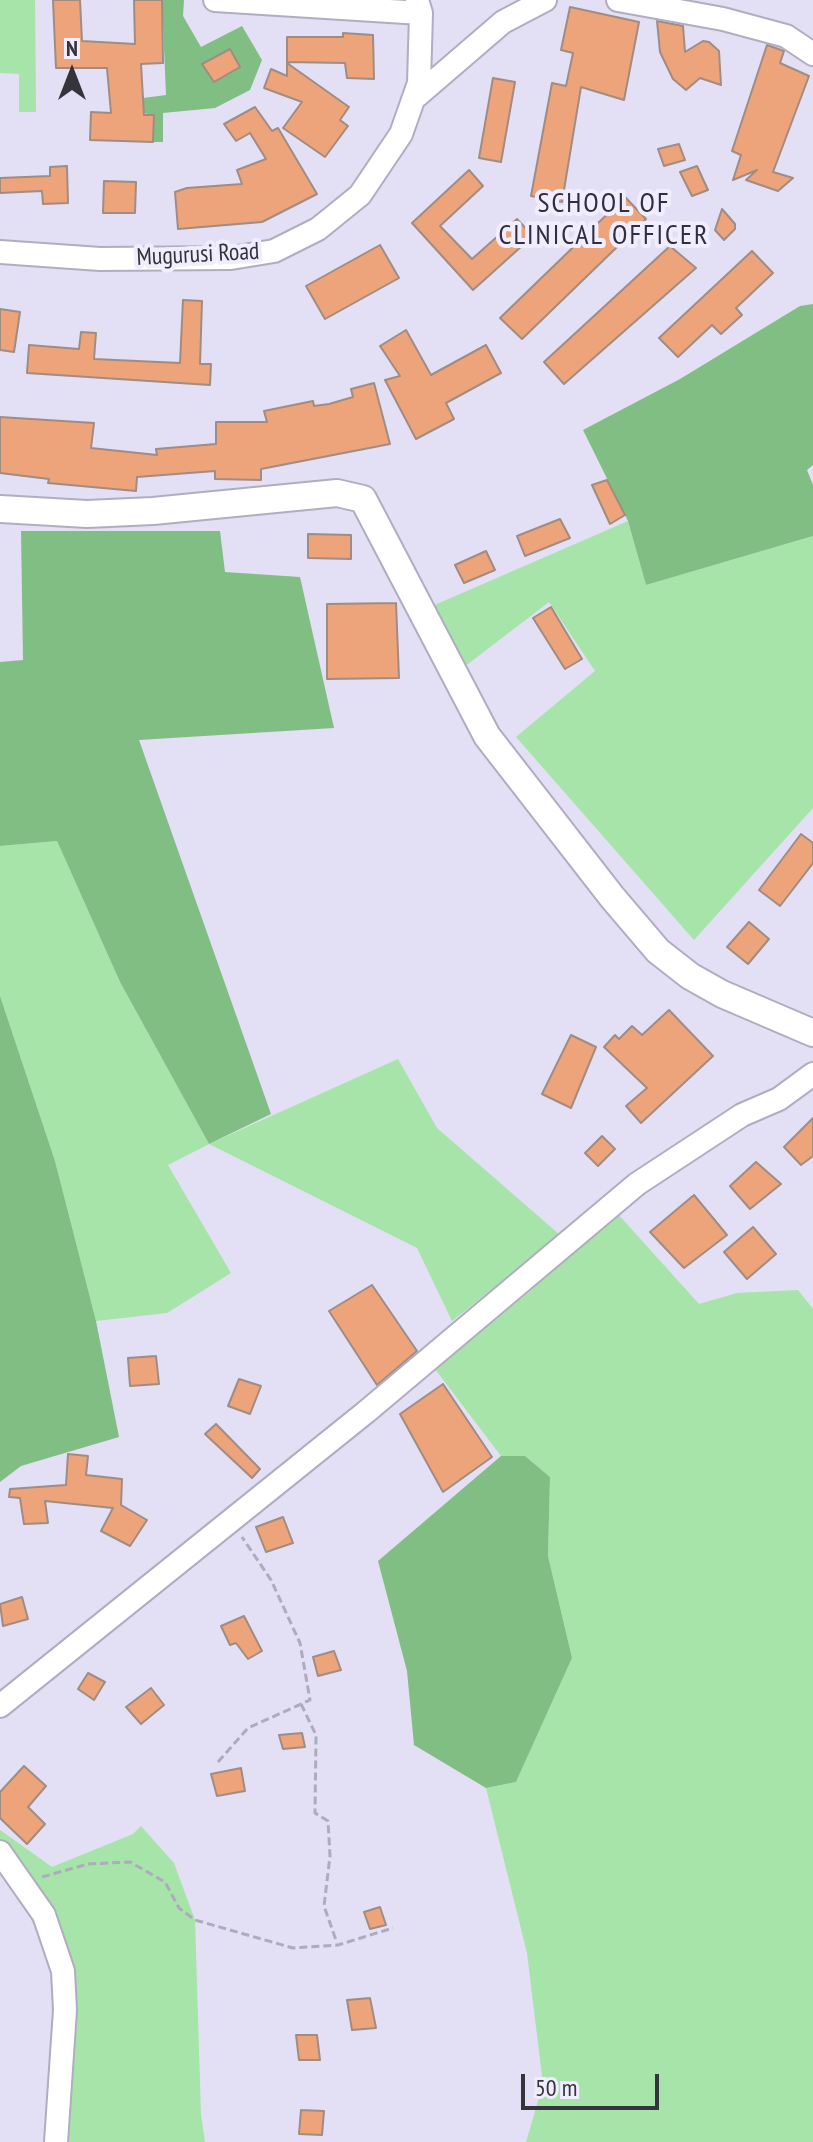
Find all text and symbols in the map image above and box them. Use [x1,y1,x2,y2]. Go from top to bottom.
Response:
north arrow [32,32,112,112]
text: N [66,34,78,62]
district label: SCHOOL OF CLINICAL OFFICER [499,187,709,253]
street label: Mugurusi Road [136,237,260,273]
scale bar [525,2058,663,2108]
text: 50 m [535,2072,577,2103]

